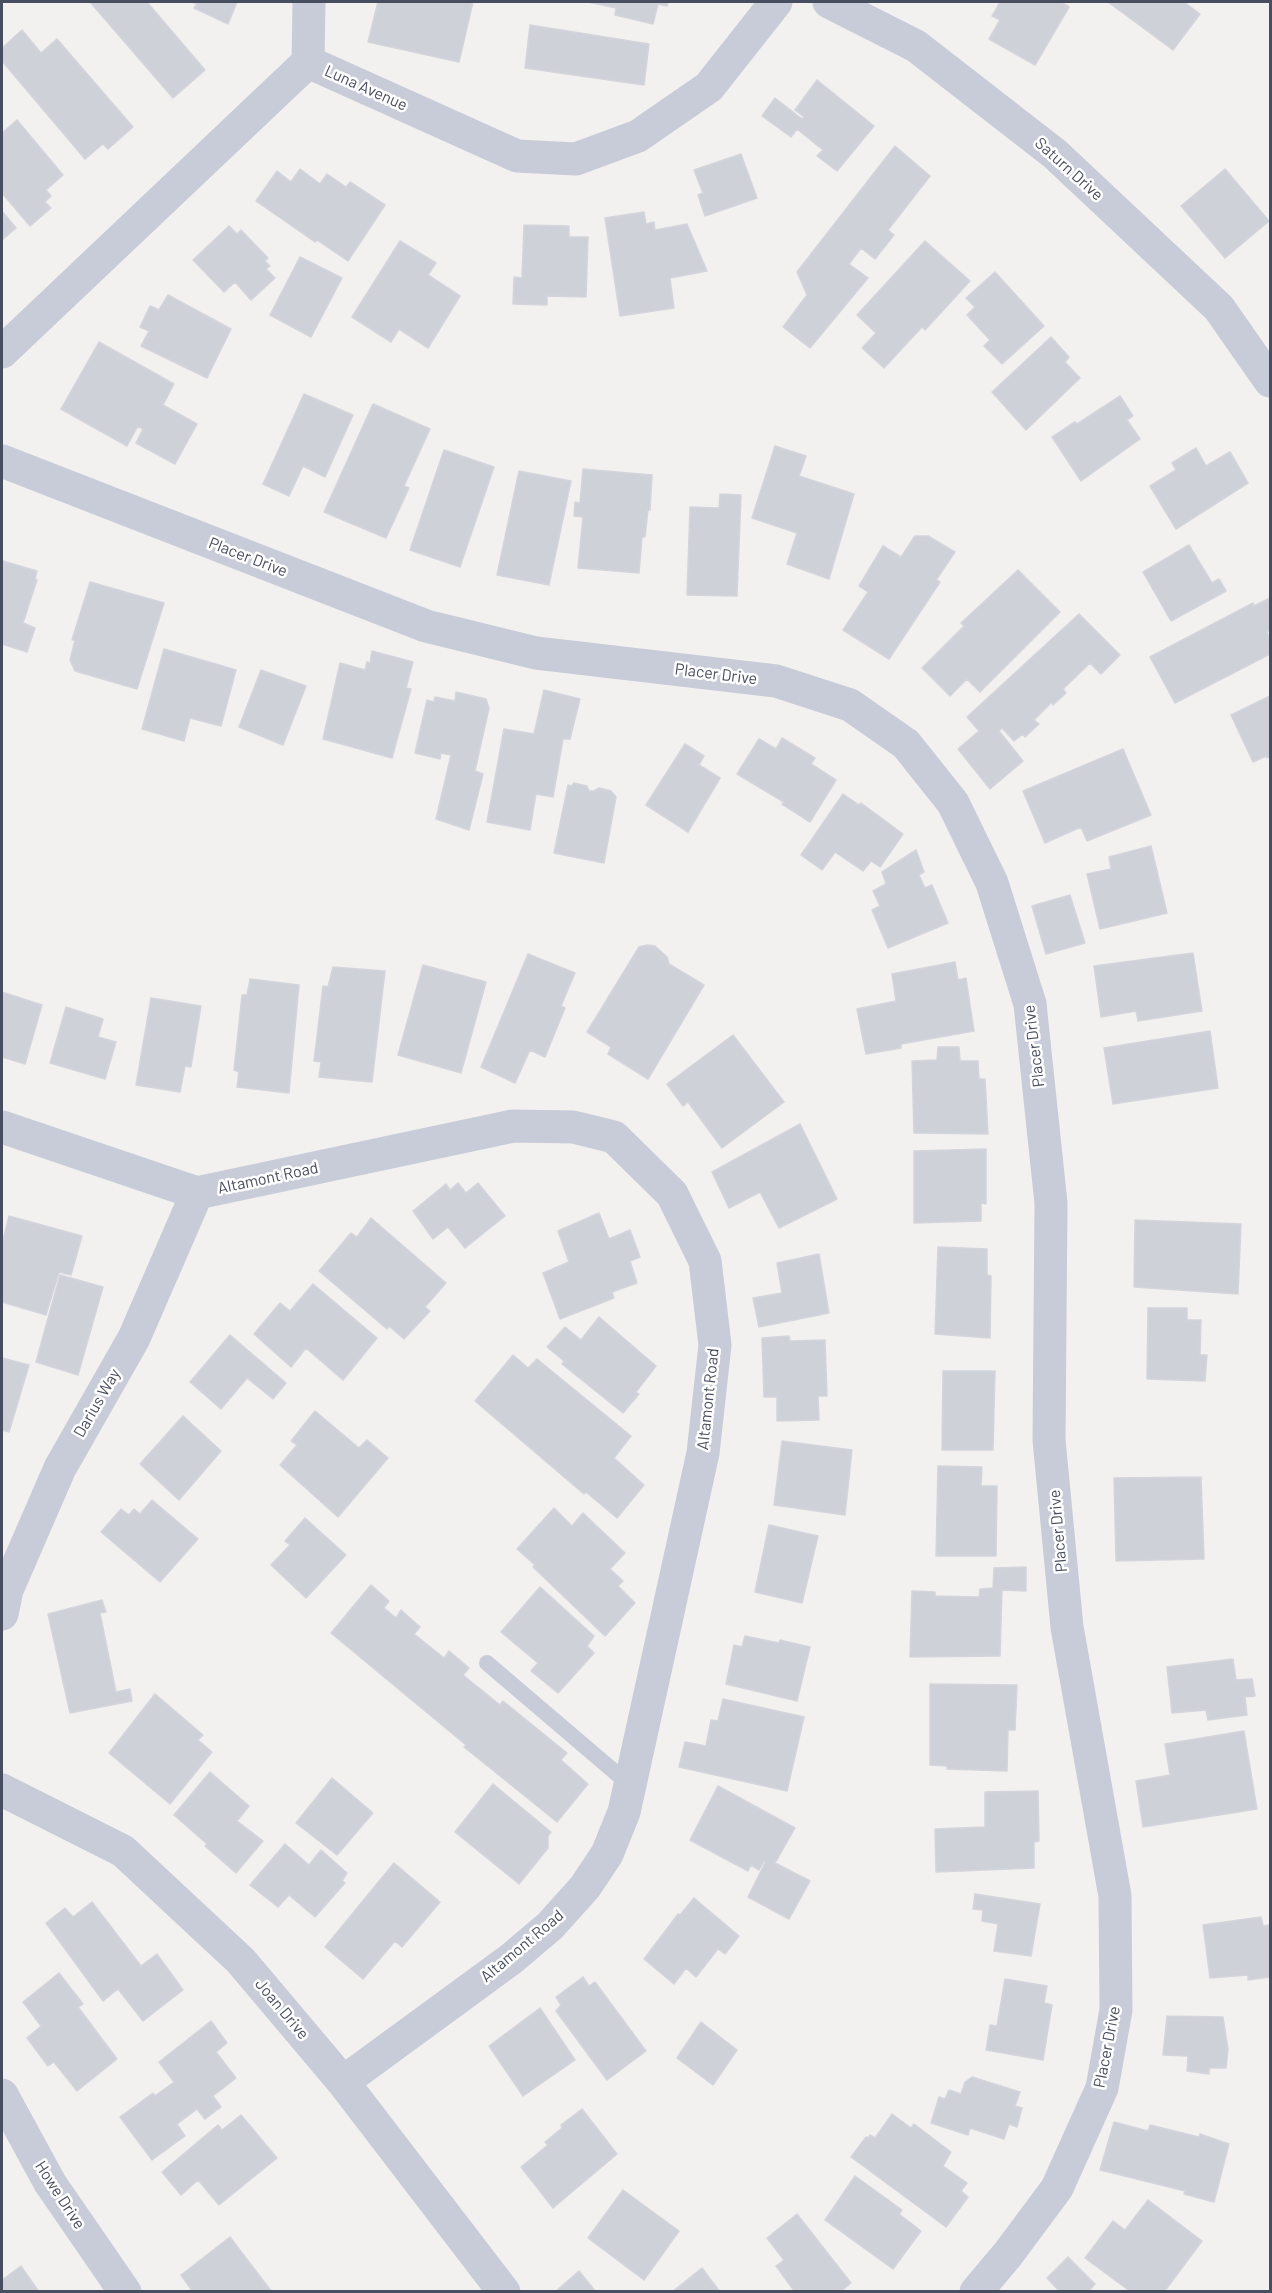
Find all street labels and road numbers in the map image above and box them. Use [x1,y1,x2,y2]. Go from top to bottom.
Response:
street label: Luna Avenue [322,61,410,115]
street label: Saturn Drive [1031,133,1107,205]
street label: Placer Drive [206,533,290,581]
street label: Placer Drive [674,659,758,689]
street label: Placer Drive [1019,1004,1049,1088]
street label: Altamont Road [216,1158,320,1198]
street label: Altamont Road [693,1347,723,1451]
street label: Darius Way [70,1365,124,1441]
street label: Placer Drive [1045,1489,1071,1573]
street label: Altamont Road [477,1906,567,1986]
street label: Joan Drive [251,1975,313,2043]
street label: Placer Drive [1090,2005,1124,2089]
street label: Howe Drive [31,2157,89,2233]

